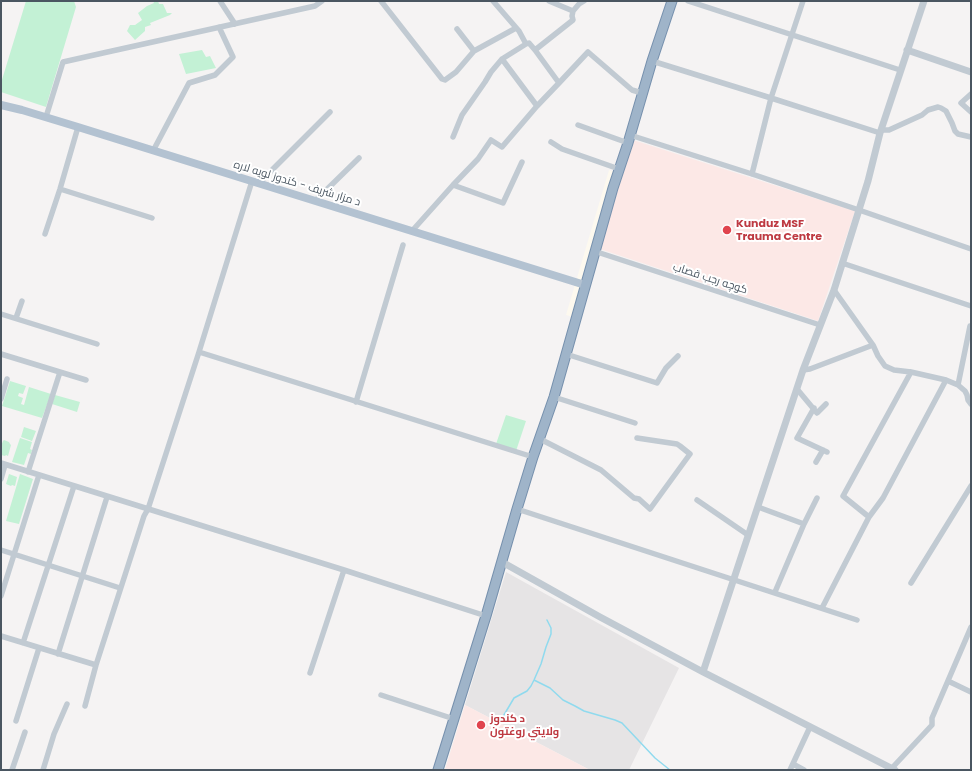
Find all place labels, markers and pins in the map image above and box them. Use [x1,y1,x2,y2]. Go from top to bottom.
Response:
place label: Kunduz MSF Trauma Centre [736,217,822,243]
marker: Kunduz MSF Trauma Centre [721,224,733,236]
place label: د کندوز ولایتي روغتون [490,712,559,738]
marker: د کندوز ولایتي روغتون [475,719,487,731]

